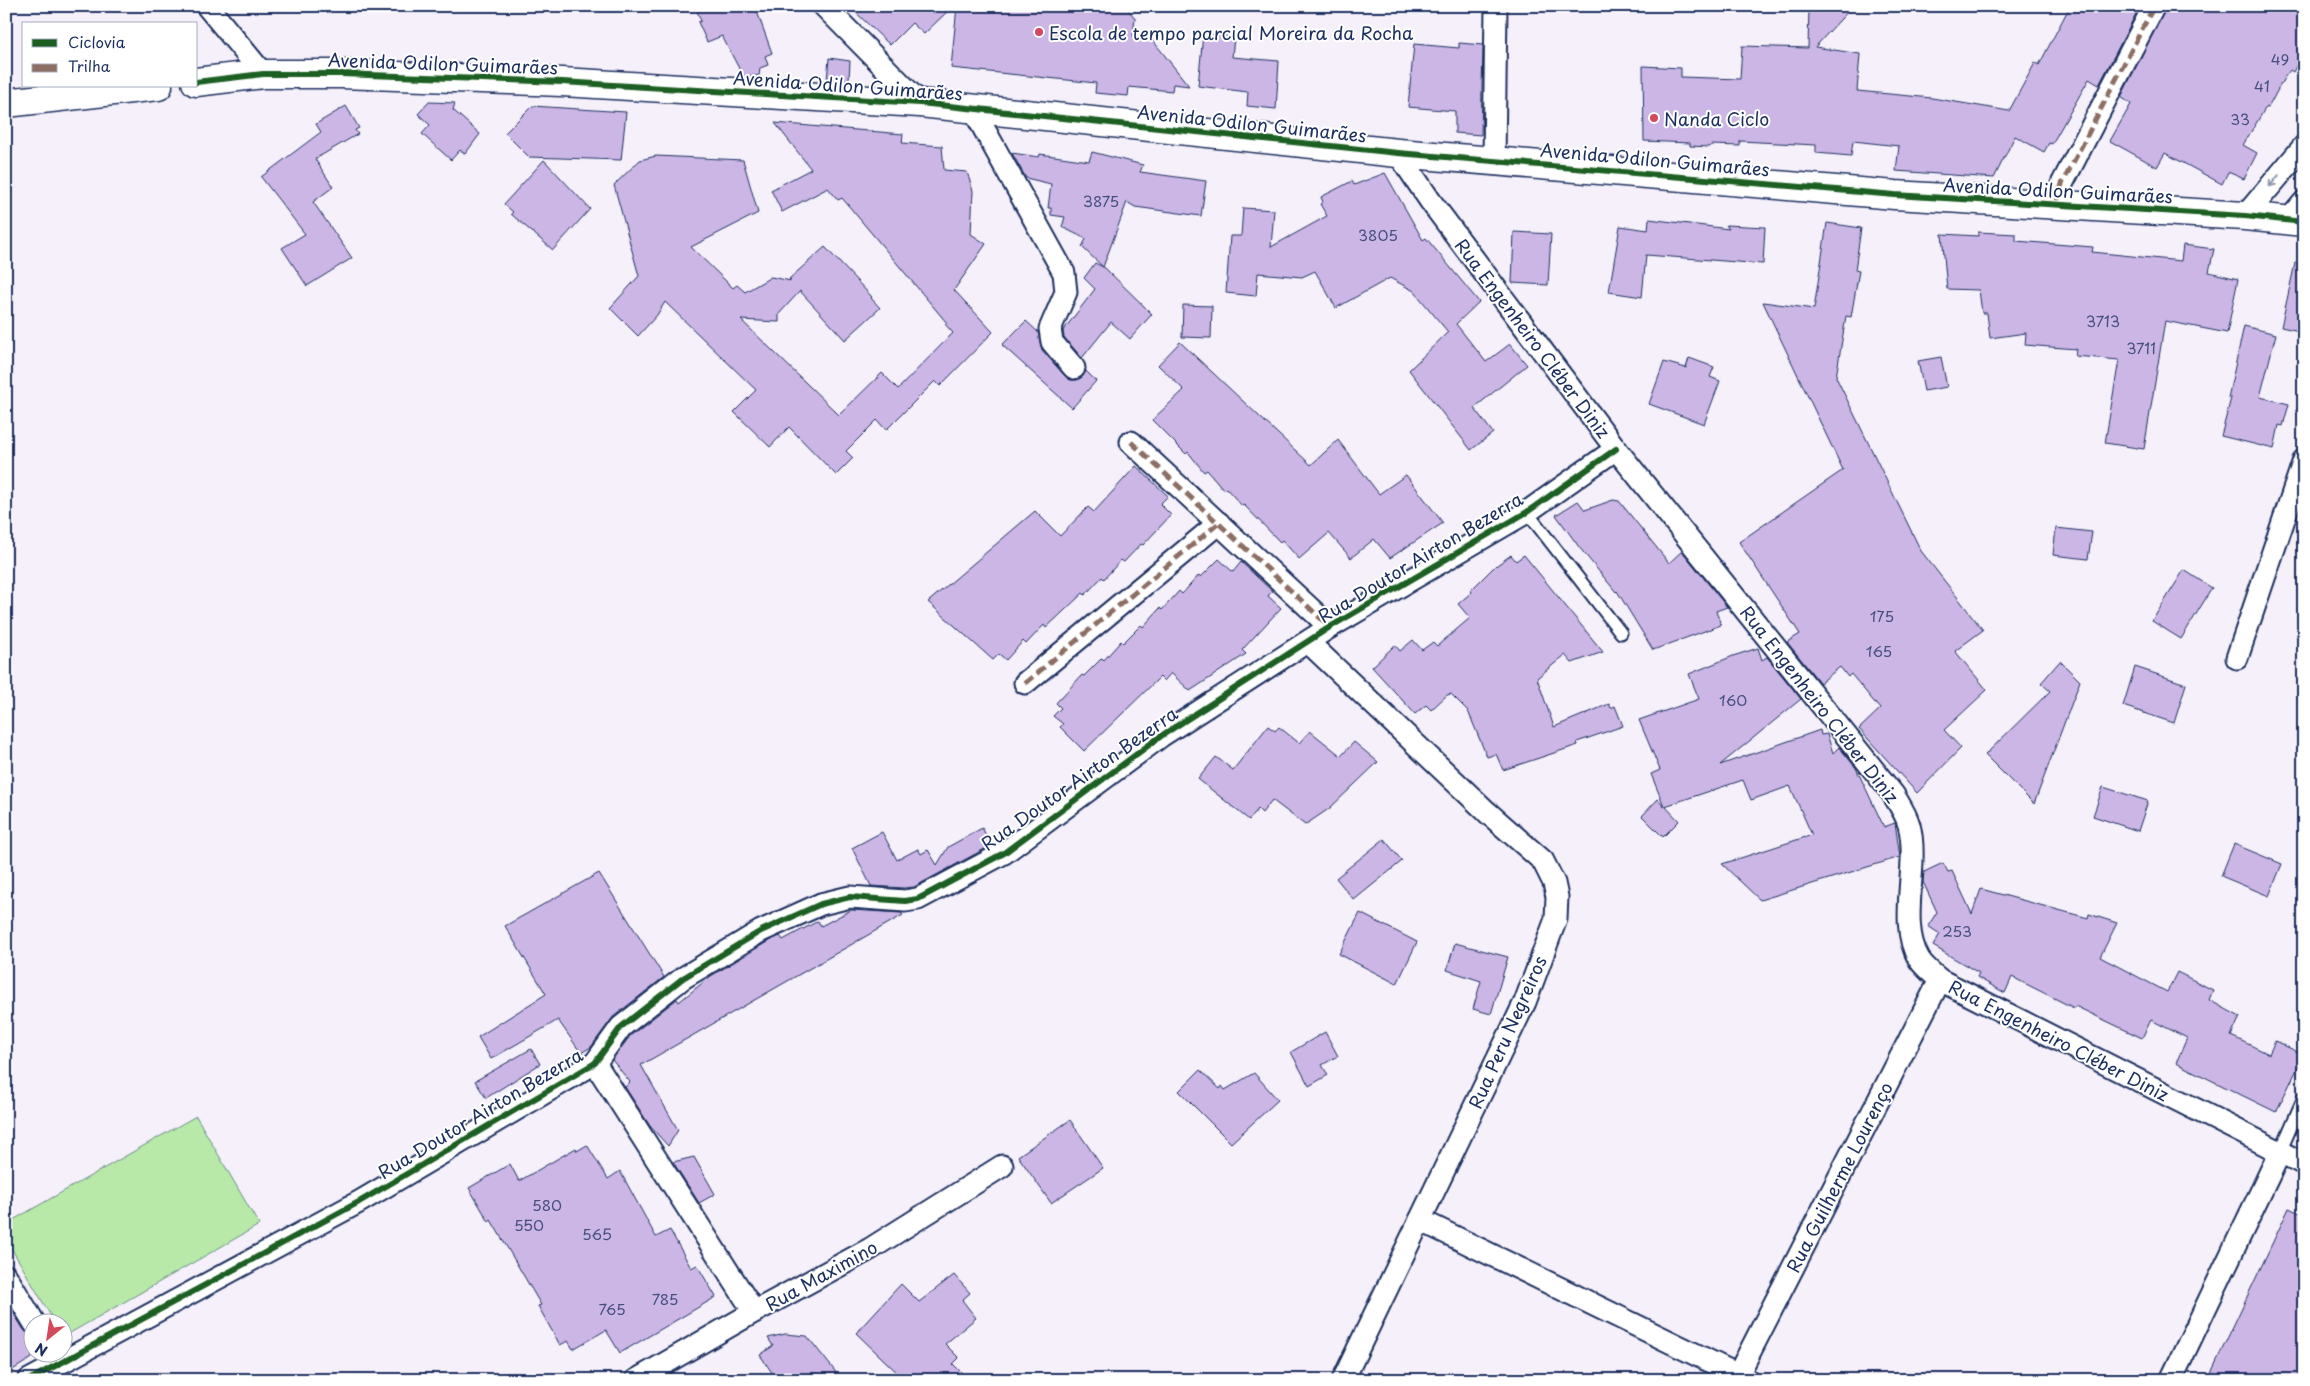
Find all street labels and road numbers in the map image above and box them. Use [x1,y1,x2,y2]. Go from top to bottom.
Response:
street label: Avenida Odilon Guimarães [328,45,558,81]
street label: Avenida Odilon Guimarães [732,64,964,106]
street label: Avenida Odilon Guimarães [1136,98,1368,148]
street label: Avenida Odilon Guimarães [1539,136,1771,182]
street label: Avenida Odilon Guimarães [1942,170,2174,210]
street label: Rua Engenheiro Cléber Diniz [1449,233,1617,444]
street label: Rua Doutor Airton Bezerra [1313,485,1528,629]
street label: Rua Engenheiro Cléber Diniz [1734,600,1906,809]
street label: Rua Doutor Airton Bezerra [975,699,1183,856]
street label: Rua Peru Negreiros [1461,951,1553,1113]
street label: Rua Engenheiro Cléber Diniz [1944,973,2174,1108]
street label: Rua Doutor Airton Bezerra [373,1041,588,1185]
street label: Rua Guilherme Lourenço [1779,1077,1899,1277]
street label: Rua Maximino [760,1233,882,1317]

